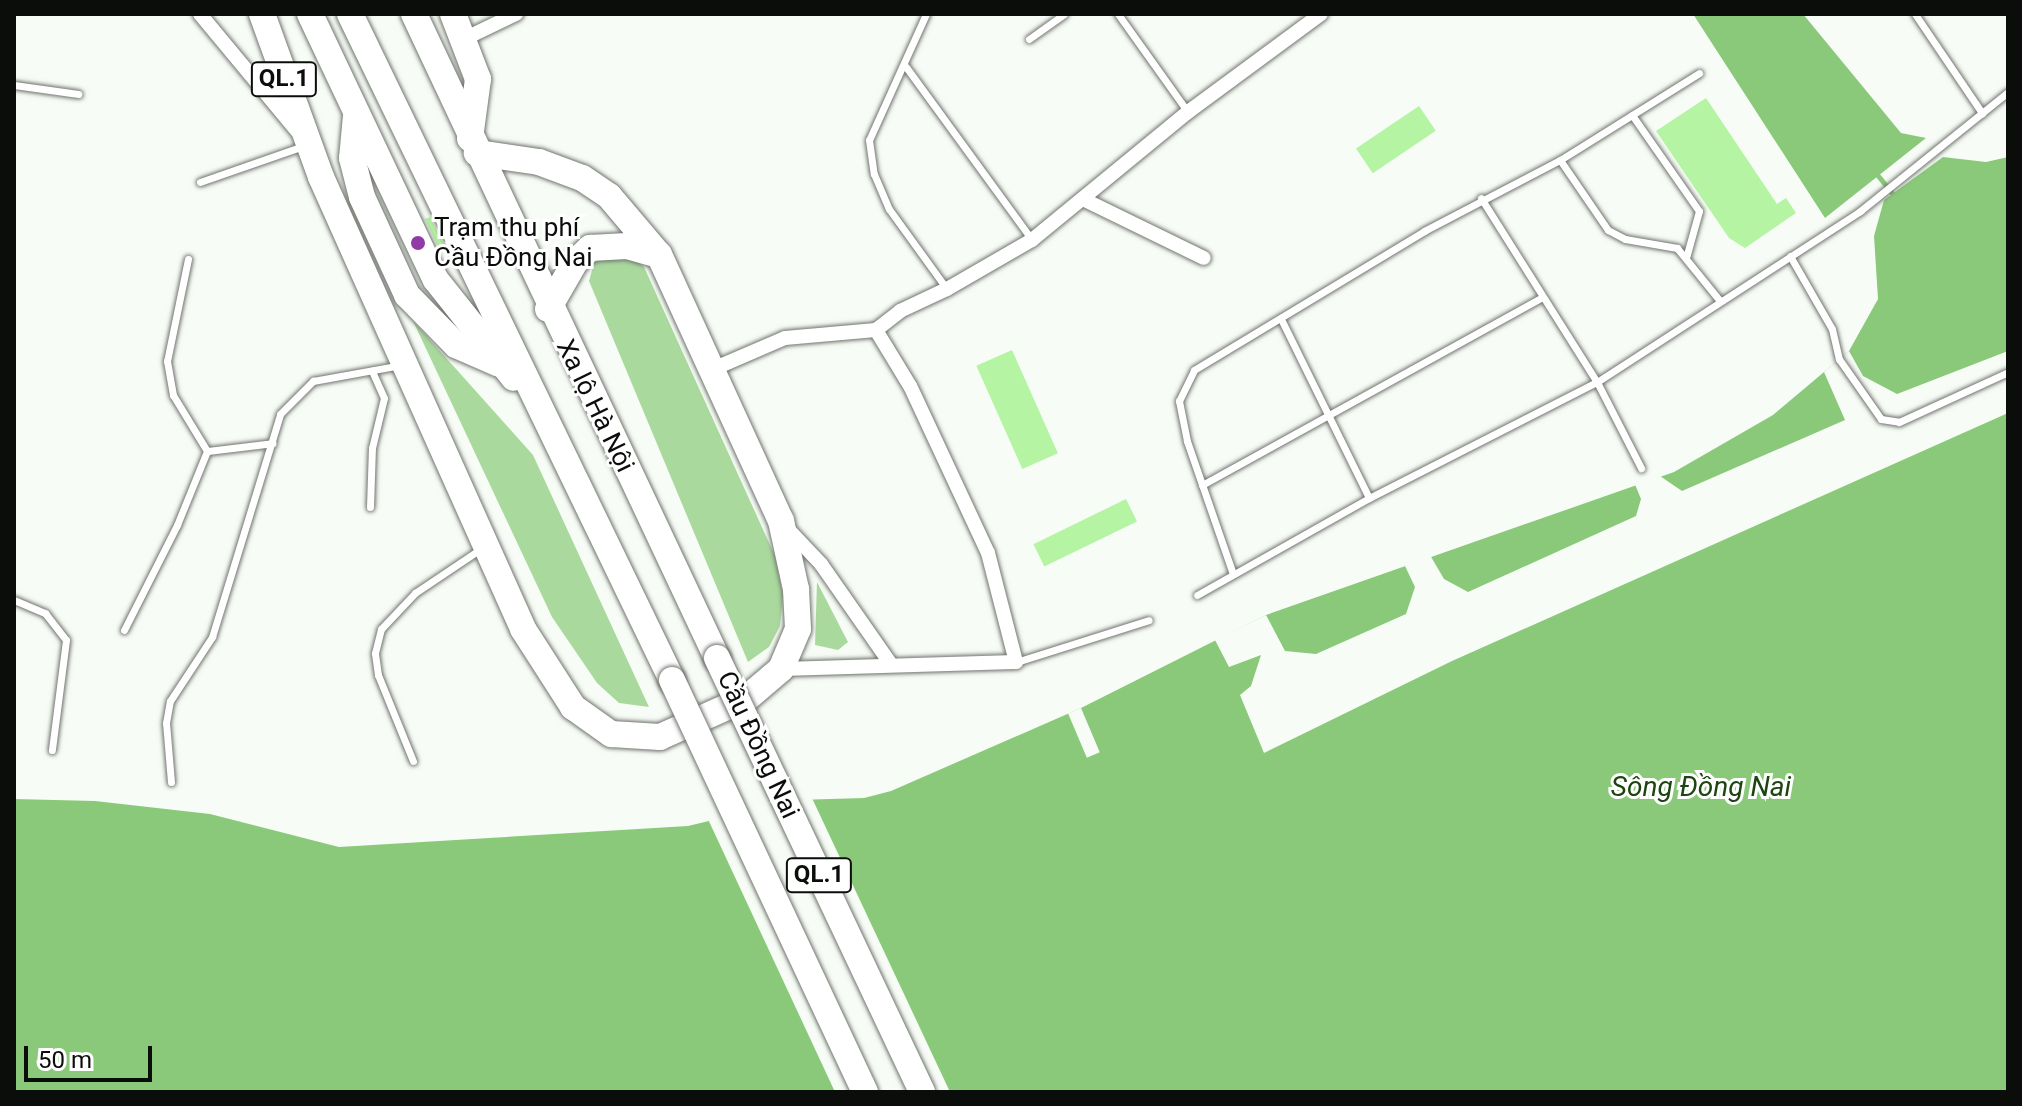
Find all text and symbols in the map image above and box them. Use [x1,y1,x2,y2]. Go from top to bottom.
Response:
road number: QL.1 [250,59,318,99]
place label: Trạm thu phí Cầu Đồng Nai [434,212,593,274]
marker: Trạm thu phí Cầu Đồng Nai [409,234,427,252]
street label: Xa lộ Hà Nội [550,335,640,477]
street label: Cầu Đồng Nai [710,667,806,823]
water label: Sông Đồng Nai [1611,770,1791,804]
road number: QL.1 [785,855,853,895]
scale bar [28,1030,156,1080]
text: 50 m [38,1046,92,1074]

